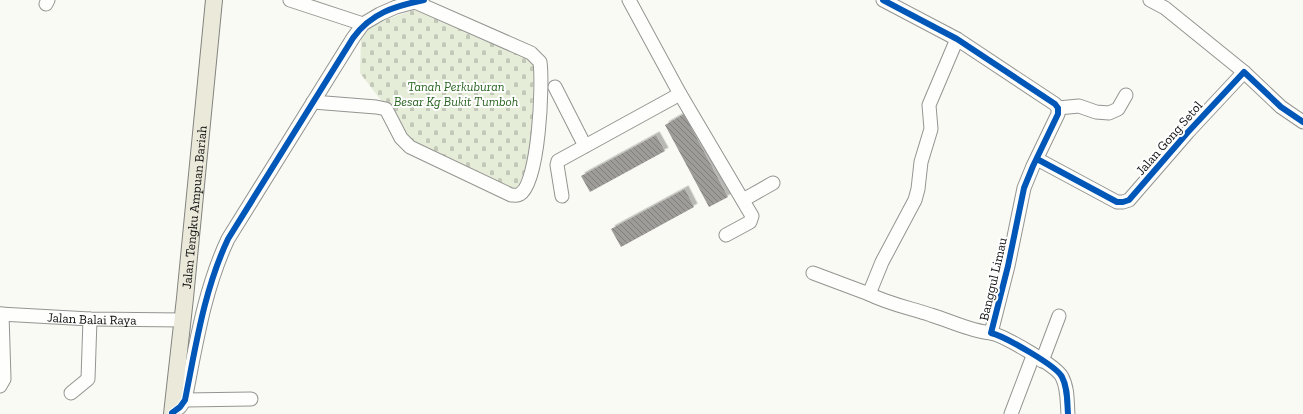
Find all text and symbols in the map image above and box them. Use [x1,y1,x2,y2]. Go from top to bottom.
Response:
park label: Tanah Perkuburan Besar Kg Bukit Tumboh [394,79,519,109]
street label: Jalan Gong Setol [1133,98,1206,178]
street label: Jalan Tengku Ampuan Bariah [178,124,209,289]
street label: Banggul Limau [976,235,1010,322]
street label: Jalan Balai Raya [47,309,137,327]

